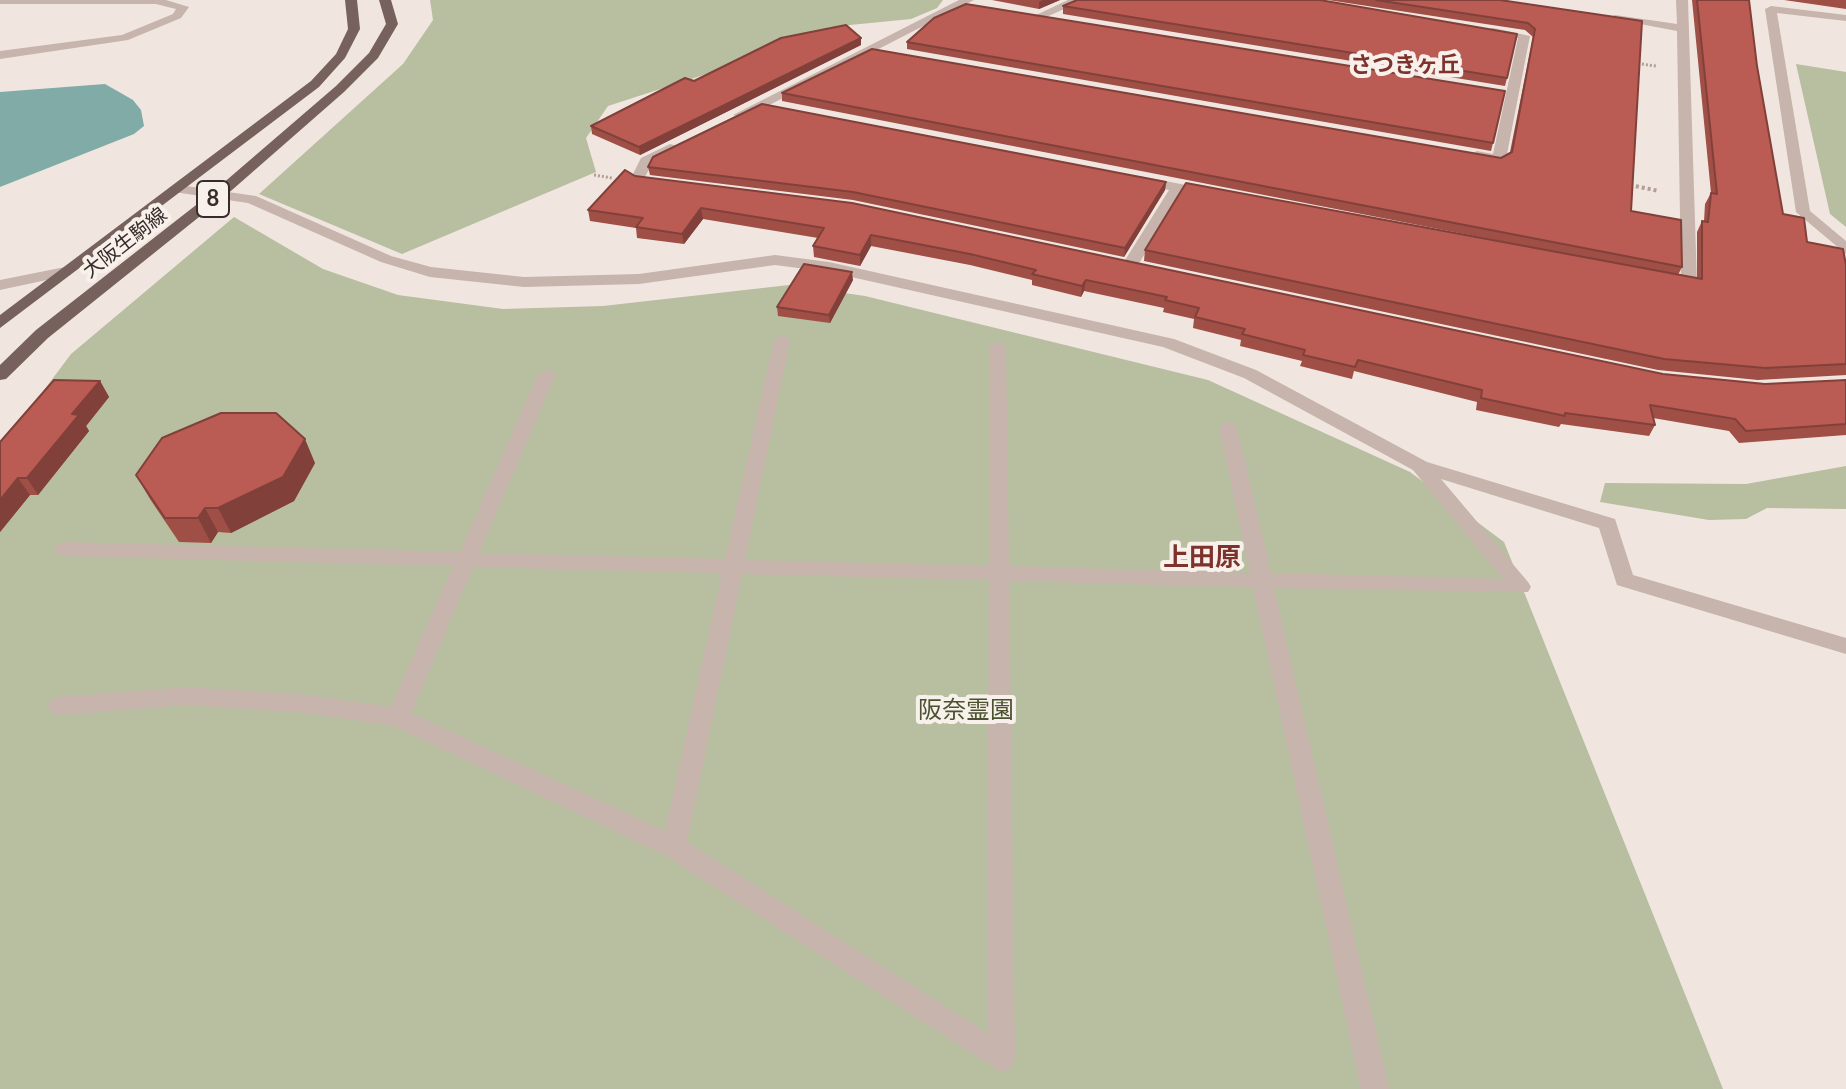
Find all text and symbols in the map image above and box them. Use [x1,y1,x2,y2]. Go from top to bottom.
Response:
district label: さつきヶ丘 [1350,52,1460,78]
road number: 8 [197,181,229,217]
street label: 大阪生駒線 [78,203,172,283]
district label: 上田原 [1163,542,1241,574]
park label: 阪奈霊園 [918,696,1014,724]

